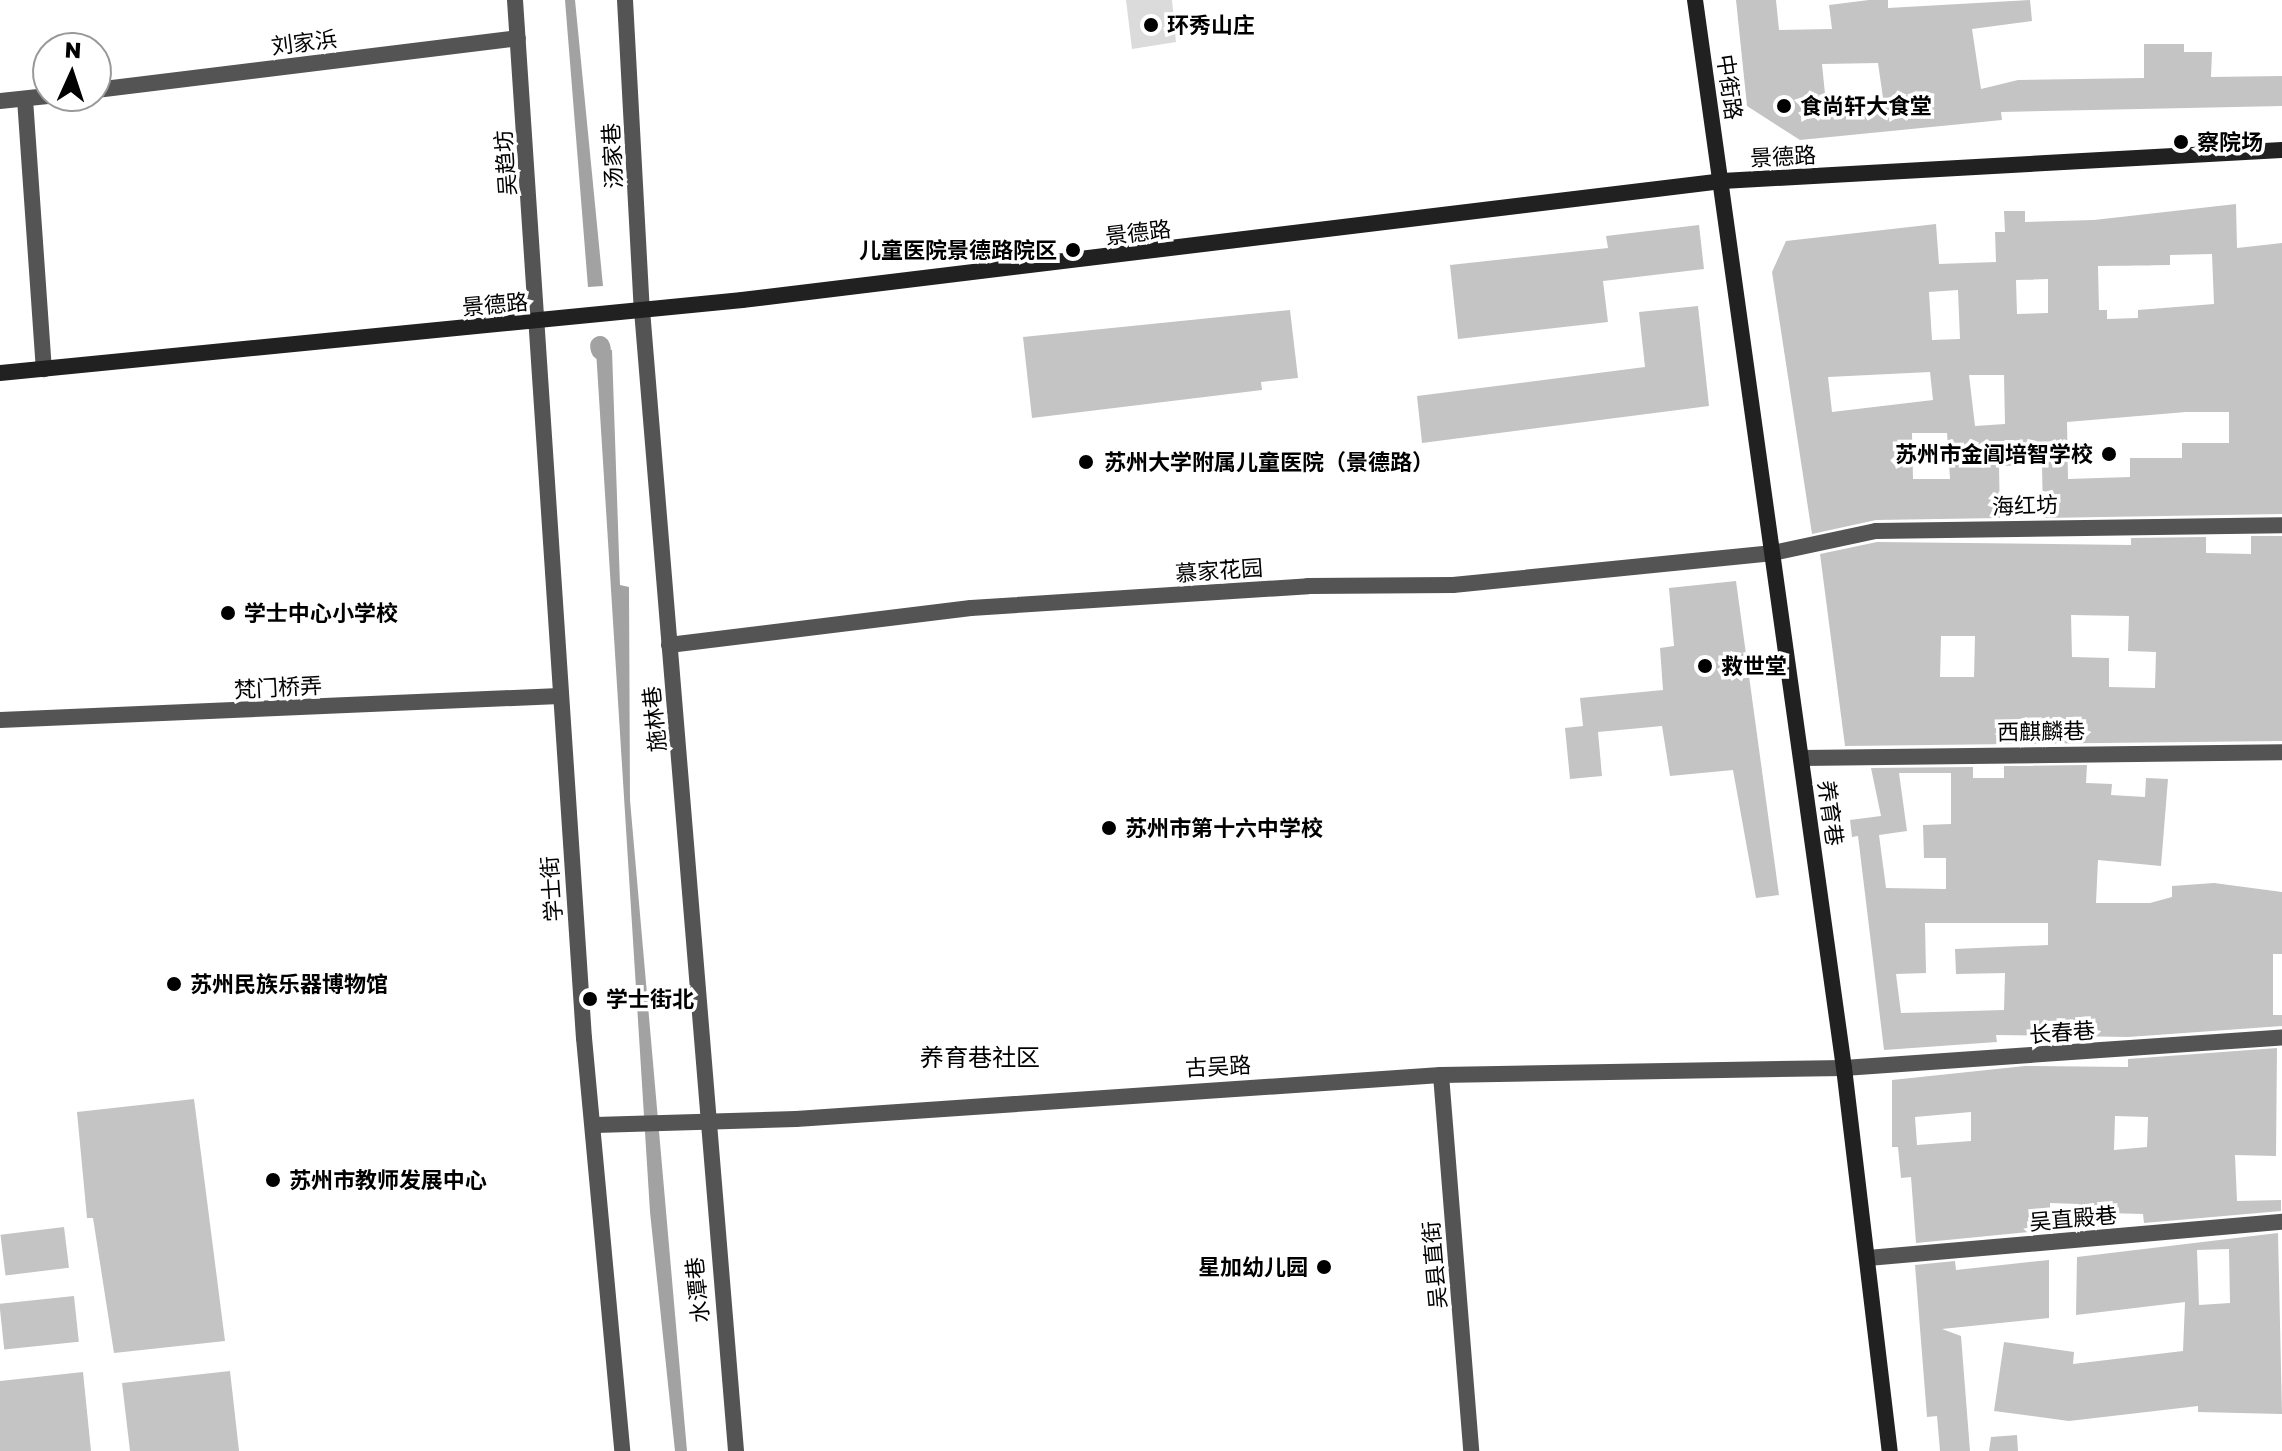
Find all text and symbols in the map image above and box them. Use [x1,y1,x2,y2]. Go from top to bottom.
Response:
place label: 环秀山庄 [1167,12,1255,38]
marker: 环秀山庄 [1142,16,1160,34]
street label: 刘家浜 [270,25,338,59]
north arrow [32,32,112,112]
text: N [64,36,82,63]
street label: 中街路 [1712,52,1748,122]
place label: 食尚轩大食堂 [1800,93,1932,119]
marker: 食尚轩大食堂 [1775,97,1793,115]
street label: 汤家巷 [597,122,627,190]
street label: 吴趋坊 [490,129,520,197]
place label: 察院场 [2197,129,2263,155]
marker: 察院场 [2172,133,2190,151]
street label: 景德路 [1749,141,1817,171]
street label: 景德路 [1104,215,1172,249]
place label: 儿童医院景德路院区 [859,237,1057,263]
marker: 儿童医院景德路院区 [1064,241,1082,259]
street label: 景德路 [461,288,529,320]
place label: 苏州市金阊培智学校 [1895,441,2093,467]
marker: 苏州市金阊培智学校 [2100,445,2118,463]
place label: 苏州大学附属儿童医院（景德路） [1104,449,1434,475]
marker: 苏州大学附属儿童医院（景德路） [1075,451,1097,473]
street label: 海红坊 [1992,491,2058,519]
street label: 慕家花园 [1174,554,1264,586]
place label: 学士中心小学校 [244,600,398,626]
marker: 学士中心小学校 [219,604,237,622]
place label: 救世堂 [1721,653,1787,679]
marker: 救世堂 [1696,657,1714,675]
street label: 梵门桥弄 [233,672,323,702]
street label: 施林巷 [637,685,671,753]
street label: 西麒麟巷 [1997,717,2085,745]
street label: 养育巷 [1813,778,1849,848]
place label: 苏州市第十六中学校 [1125,815,1323,841]
marker: 苏州市第十六中学校 [1100,819,1118,837]
street label: 学士街 [536,855,566,923]
place label: 苏州民族乐器博物馆 [190,971,388,997]
marker: 苏州民族乐器博物馆 [165,975,183,993]
place label: 学士街北 [606,986,694,1012]
marker: 学士街北 [581,990,599,1008]
street label: 长春巷 [2028,1017,2096,1047]
district label: 养育巷社区 [920,1043,1040,1071]
street label: 古吴路 [1184,1051,1252,1081]
place label: 苏州市教师发展中心 [289,1167,487,1193]
marker: 苏州市教师发展中心 [264,1171,282,1189]
street label: 吴直殿巷 [2028,1201,2118,1235]
street label: 吴县直街 [1417,1220,1451,1310]
place label: 星加幼儿园 [1198,1254,1308,1280]
street label: 水潭巷 [680,1256,714,1324]
marker: 星加幼儿园 [1315,1258,1333,1276]

